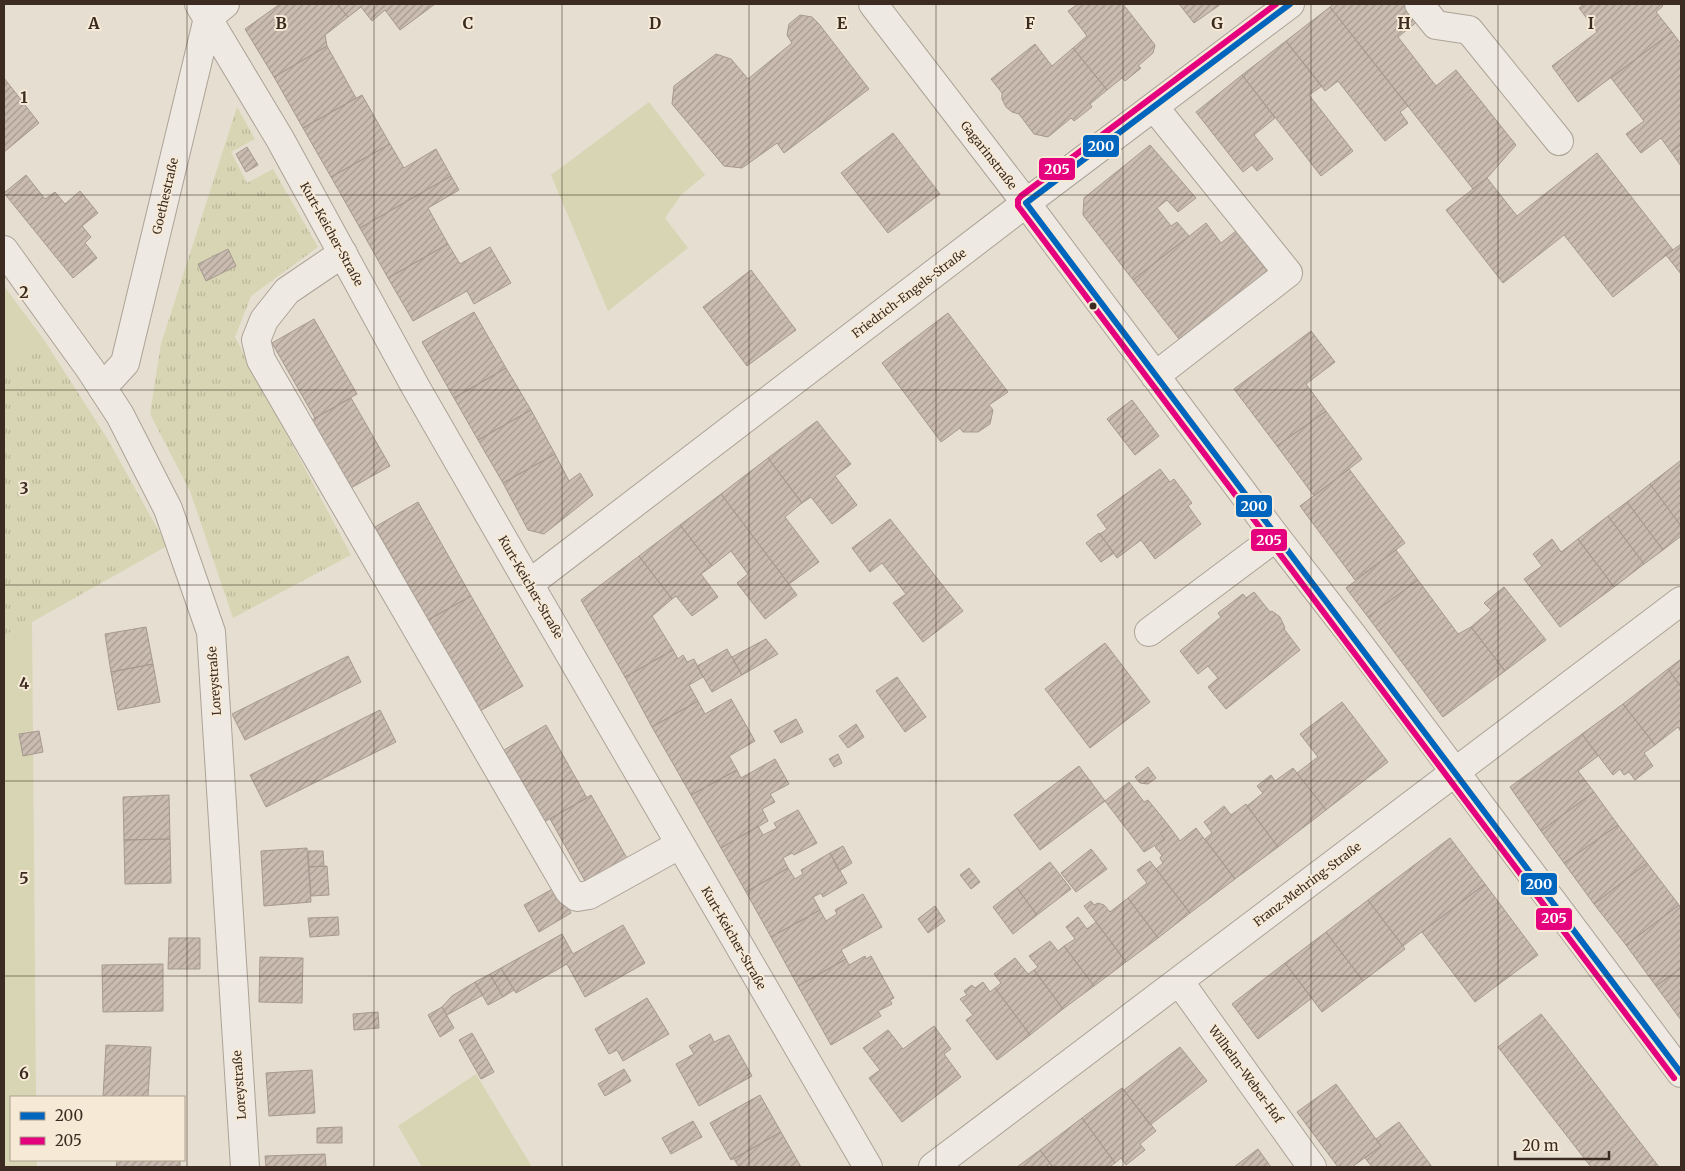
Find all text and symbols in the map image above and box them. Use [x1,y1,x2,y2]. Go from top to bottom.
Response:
text: A [87,13,100,33]
text: B [275,13,287,33]
text: C [463,13,473,33]
text: D [649,13,661,33]
text: E [837,13,848,33]
text: F [1025,13,1035,33]
text: G [1211,13,1223,33]
text: H [1397,13,1411,33]
text: I [1588,13,1594,33]
text: 1 [20,87,28,107]
street label: Gagarinstraße [958,118,1020,192]
line badge: 200 [1082,134,1120,158]
text: 200 [1088,137,1114,155]
street label: Goethestraße [149,156,181,236]
line badge: 205 [1038,157,1076,181]
text: 205 [1044,160,1070,178]
street label: Kurt-Keicher-Straße [297,179,367,289]
street label: Friedrich-Engels-Straße [849,245,969,341]
text: 2 [19,282,29,302]
unlabelled marker [1088,301,1098,311]
text: 3 [19,478,29,498]
line badge: 200 [1235,494,1273,518]
text: 200 [1241,497,1267,515]
line badge: 205 [1250,528,1288,552]
text: 205 [1256,531,1282,549]
street label: Kurt-Keicher-Straße [495,533,567,641]
street label: Loreystraße [204,646,224,716]
text: 4 [19,673,29,693]
street label: Franz-Mehring-Straße [1250,839,1364,929]
text: 5 [19,868,29,888]
line badge: 200 [1520,872,1558,896]
text: 200 [1526,875,1552,893]
street label: Kurt-Keicher-Straße [698,884,770,992]
line badge: 205 [1535,907,1573,931]
text: 205 [1541,909,1567,927]
street label: Wilhelm-Weber-Hof [1205,1022,1287,1126]
street label: Loreystraße [229,1050,249,1120]
text: 6 [19,1063,29,1083]
legend [10,1096,185,1161]
text: 200 [55,1106,83,1125]
scale bar [1515,1128,1609,1160]
text: 205 [55,1131,82,1150]
text: 20 m [1522,1136,1559,1155]

